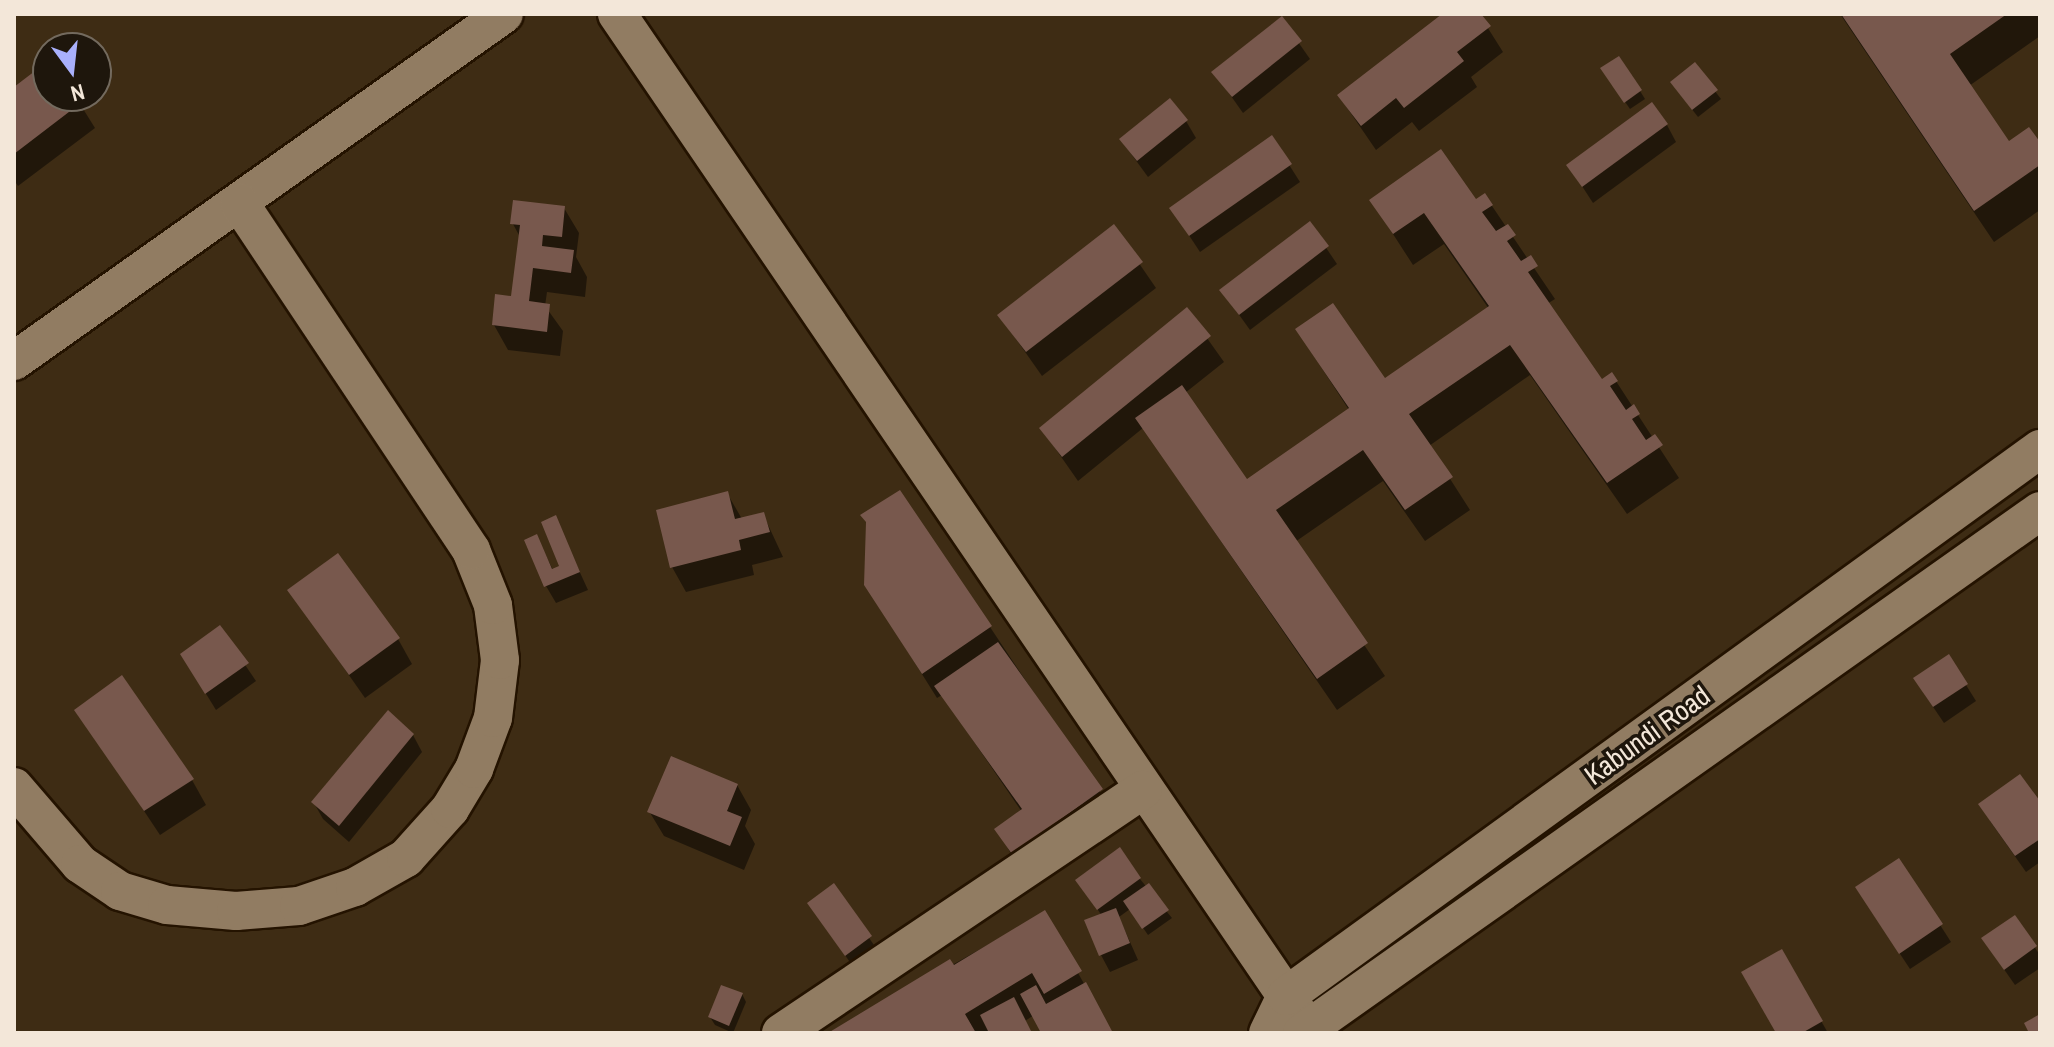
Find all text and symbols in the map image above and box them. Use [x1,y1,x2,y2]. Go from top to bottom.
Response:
north arrow [32,32,112,112]
text: N [68,77,88,109]
street label: Kabundi Road [1578,678,1716,792]

